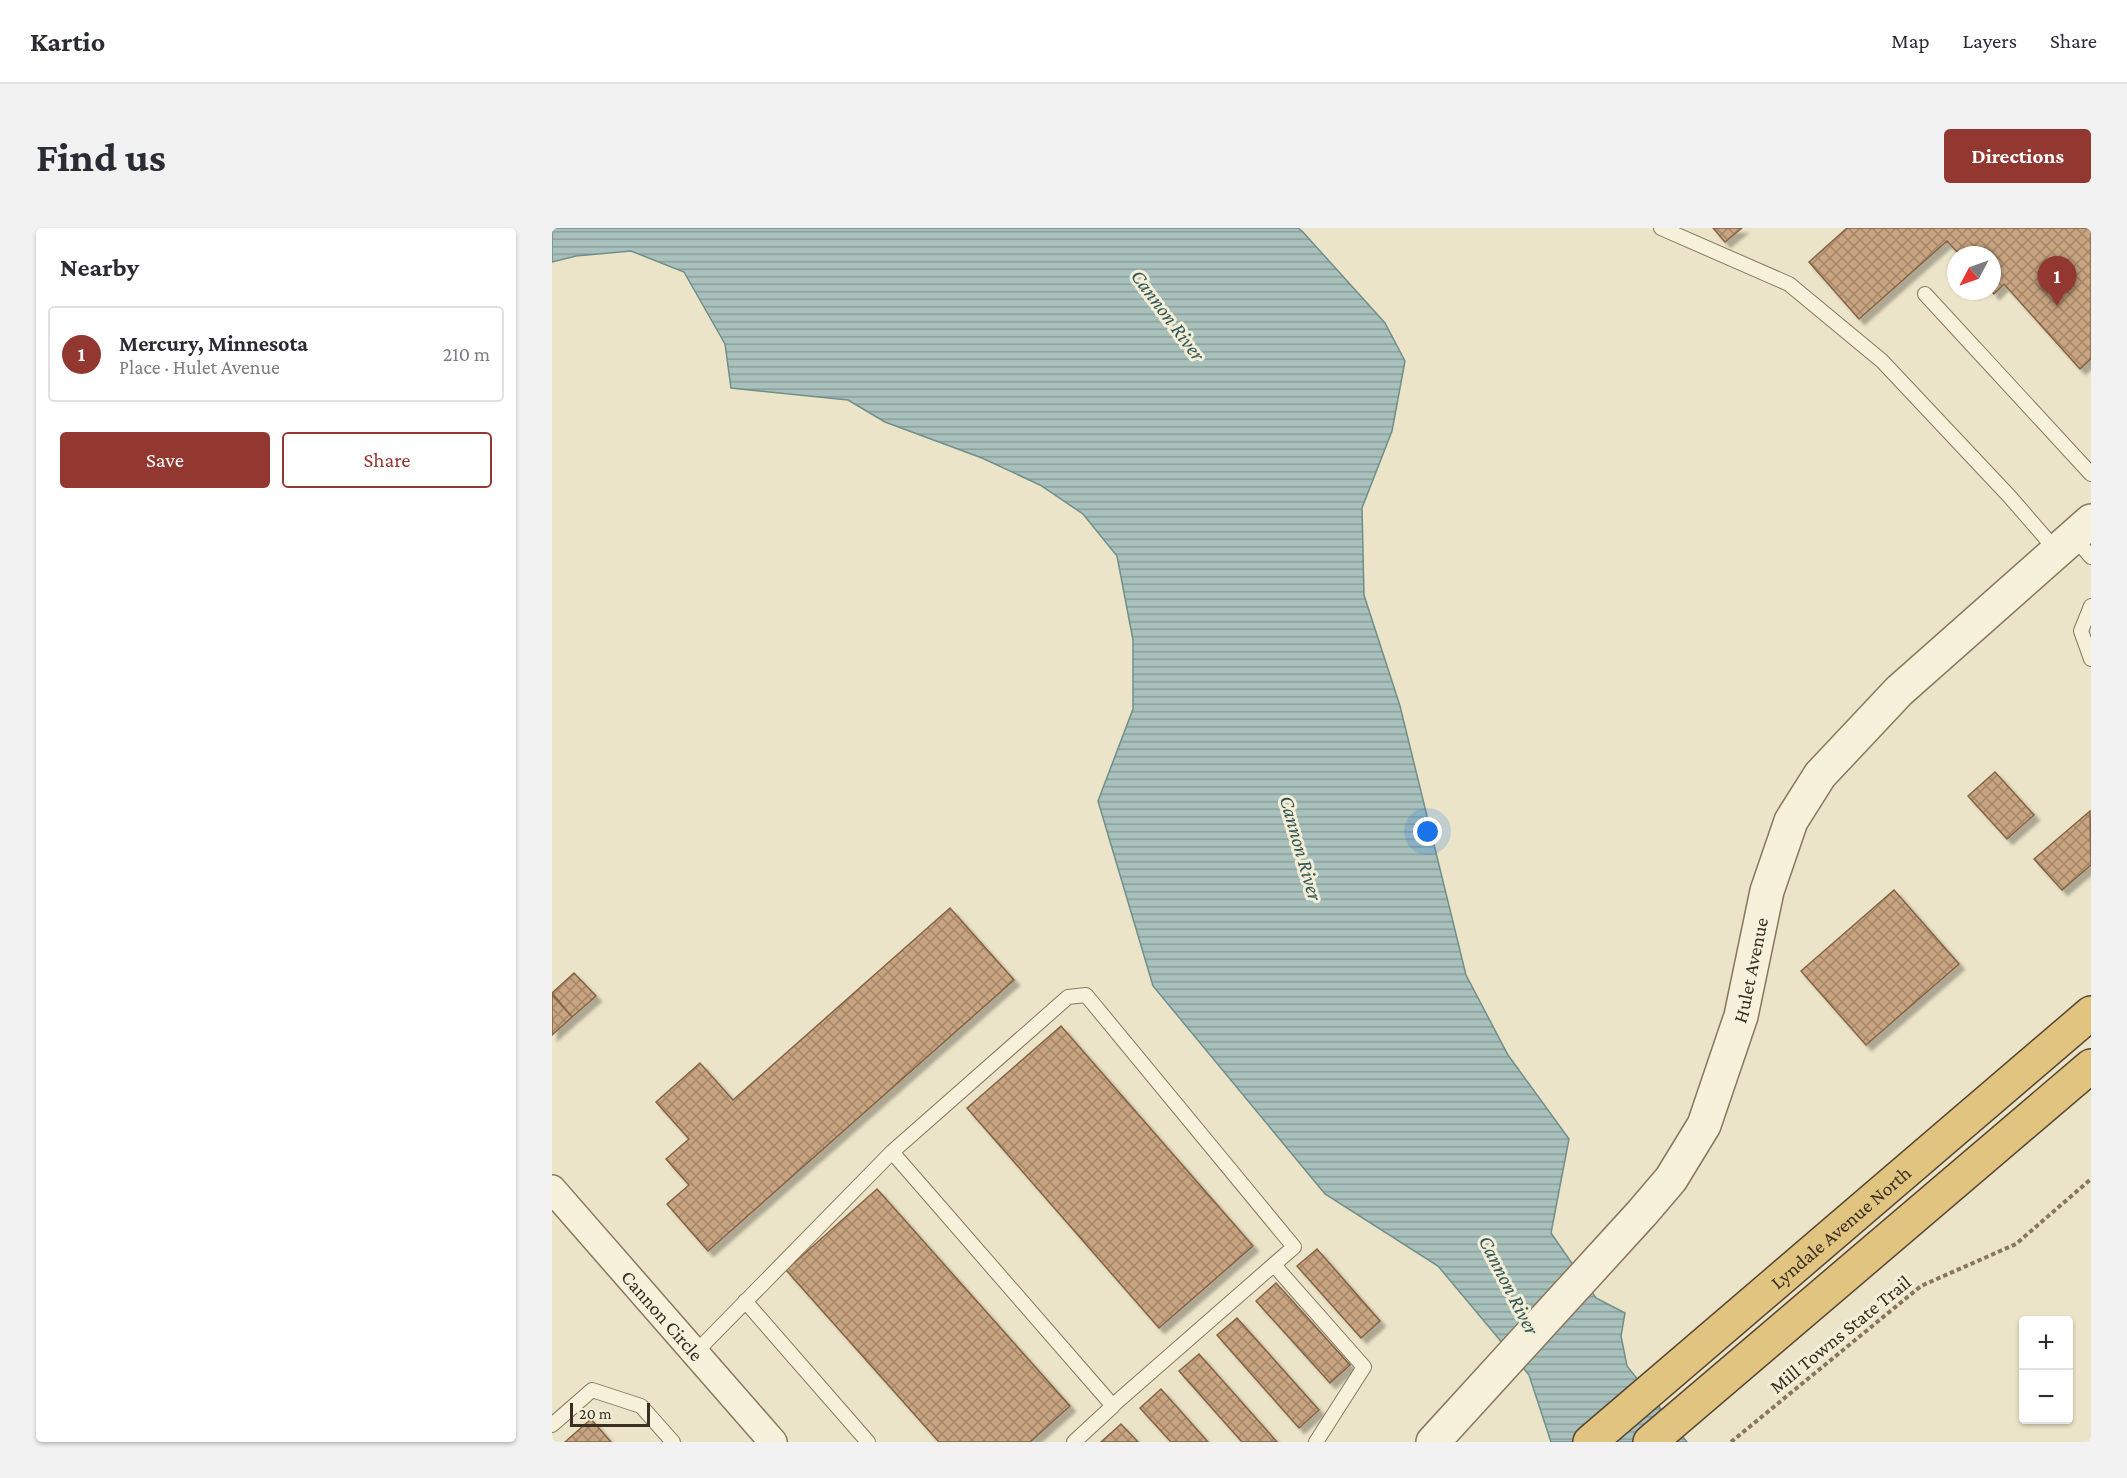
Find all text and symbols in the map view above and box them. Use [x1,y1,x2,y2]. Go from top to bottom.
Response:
text: Kartio [30,26,105,57]
text: Map [1891,29,1930,53]
text: Layers [1963,29,2017,53]
text: Share [2050,29,2097,53]
button: Directions [1944,129,2091,183]
text: Find us [36,133,166,180]
north arrow [1947,246,2001,300]
text: Nearby [60,253,139,282]
pin: 1 [2038,256,2076,306]
water label: Cannon River [1126,265,1211,366]
text: Mercury, Minnesota [119,331,308,356]
text: 1 [78,343,85,365]
text: 210 m [443,343,490,365]
text: Place · Hulet Avenue [119,356,280,378]
button: Save [60,432,270,488]
button: Share [282,432,492,488]
water label: Cannon River [1275,793,1328,904]
your location [1413,817,1442,846]
street label: Hulet Avenue [1728,915,1772,1026]
street label: Lyndale Avenue North [1766,1161,1915,1293]
water label: Cannon River [1474,1231,1545,1339]
street label: Cannon Circle [617,1266,708,1365]
street label: Mill Towns State Trail [1765,1270,1915,1398]
map controls [2019,1316,2073,1424]
button: + [2019,1316,2073,1370]
button: − [2019,1370,2073,1424]
scale bar [570,1400,650,1428]
text: 20 m [579,1405,612,1422]

